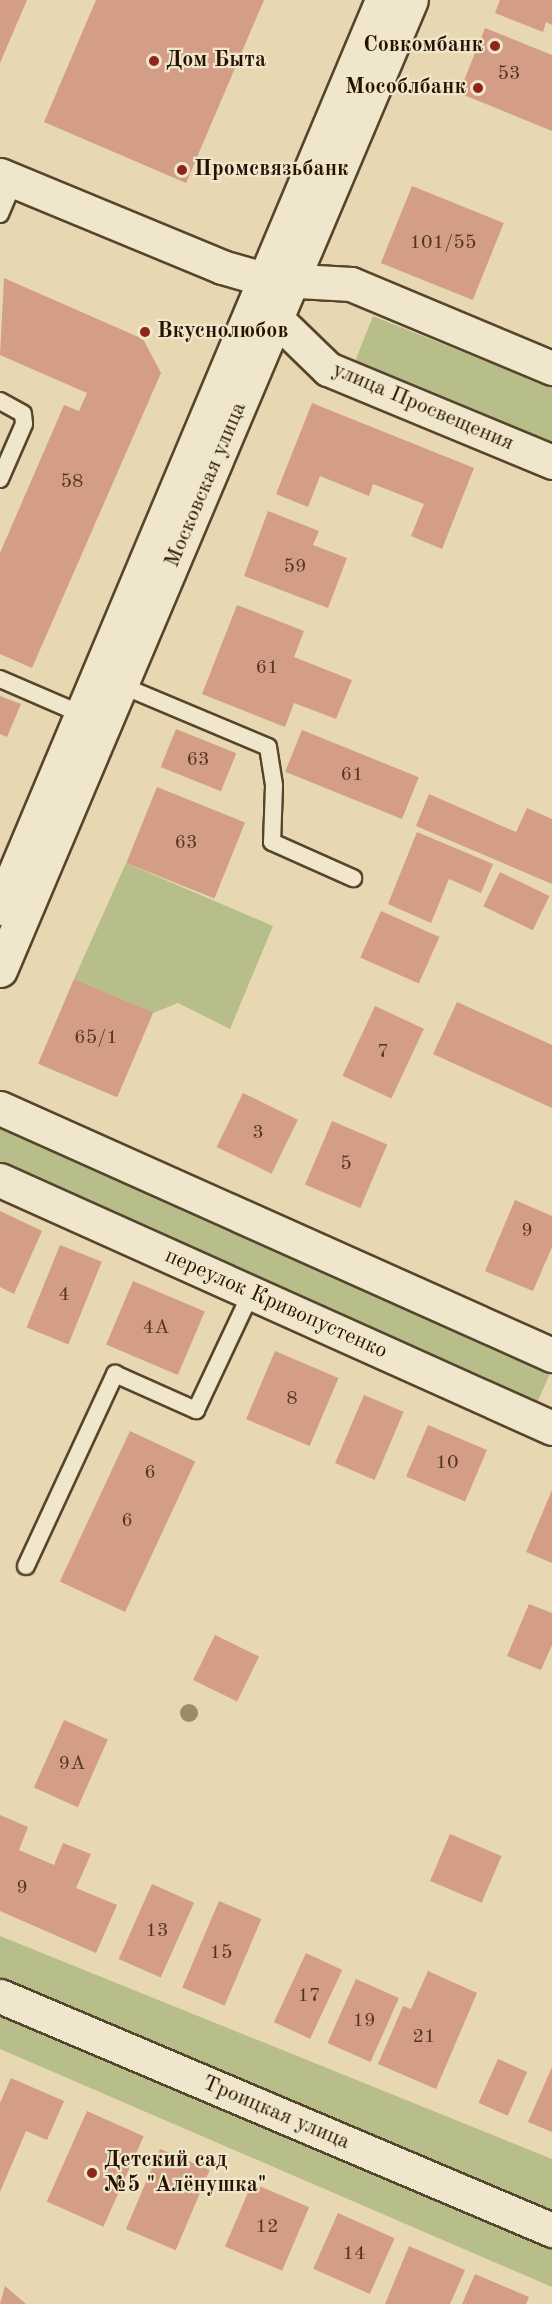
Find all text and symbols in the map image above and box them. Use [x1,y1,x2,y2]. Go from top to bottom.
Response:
place label: Совкомбанк [363,33,483,59]
marker: Совкомбанк [488,39,502,53]
place label: Дом Быта [166,48,266,74]
marker: Дом Быта [147,54,161,68]
house number: 53 [497,62,521,86]
place label: Мособлбанк [345,75,466,101]
marker: Мособлбанк [471,81,485,95]
place label: Промсвязьбанк [194,157,349,183]
marker: Промсвязьбанк [175,163,189,177]
house number: 101/55 [410,231,476,255]
place label: Вкуснолюбов [157,319,288,345]
marker: Вкуснолюбов [138,325,152,339]
street label: улица Просвещения [328,357,518,457]
street label: Московская улица [159,398,253,572]
house number: 58 [60,470,84,494]
house number: 59 [283,555,307,579]
house number: 61 [255,656,279,680]
house number: 63 [186,748,210,772]
house number: 61 [340,763,364,787]
house number: 63 [174,831,198,855]
house number: 65/1 [74,1026,118,1050]
house number: 7 [377,1040,389,1064]
house number: 3 [252,1121,264,1145]
house number: 5 [340,1152,352,1176]
house number: 9 [521,1219,533,1243]
street label: переулок Кривопустенко [161,1243,391,1365]
house number: 4 [58,1283,70,1307]
house number: 4А [143,1316,169,1340]
house number: 8 [286,1387,298,1411]
house number: 10 [435,1451,459,1475]
house number: 6 [144,1461,156,1485]
house number: 6 [121,1509,133,1533]
house number: 9А [59,1752,85,1776]
house number: 9 [16,1876,28,1900]
house number: 13 [145,1919,169,1943]
house number: 15 [209,1941,233,1965]
house number: 17 [297,1984,321,2008]
house number: 19 [352,2009,376,2033]
house number: 21 [412,2025,436,2049]
street label: Троицкая улица [198,2070,354,2156]
place label: Детский сад №5 "Алёнушка" [104,2147,267,2198]
marker: Детский сад №5 "Алёнушка" [85,2166,99,2180]
house number: 12 [255,2215,279,2239]
house number: 14 [342,2242,366,2266]

